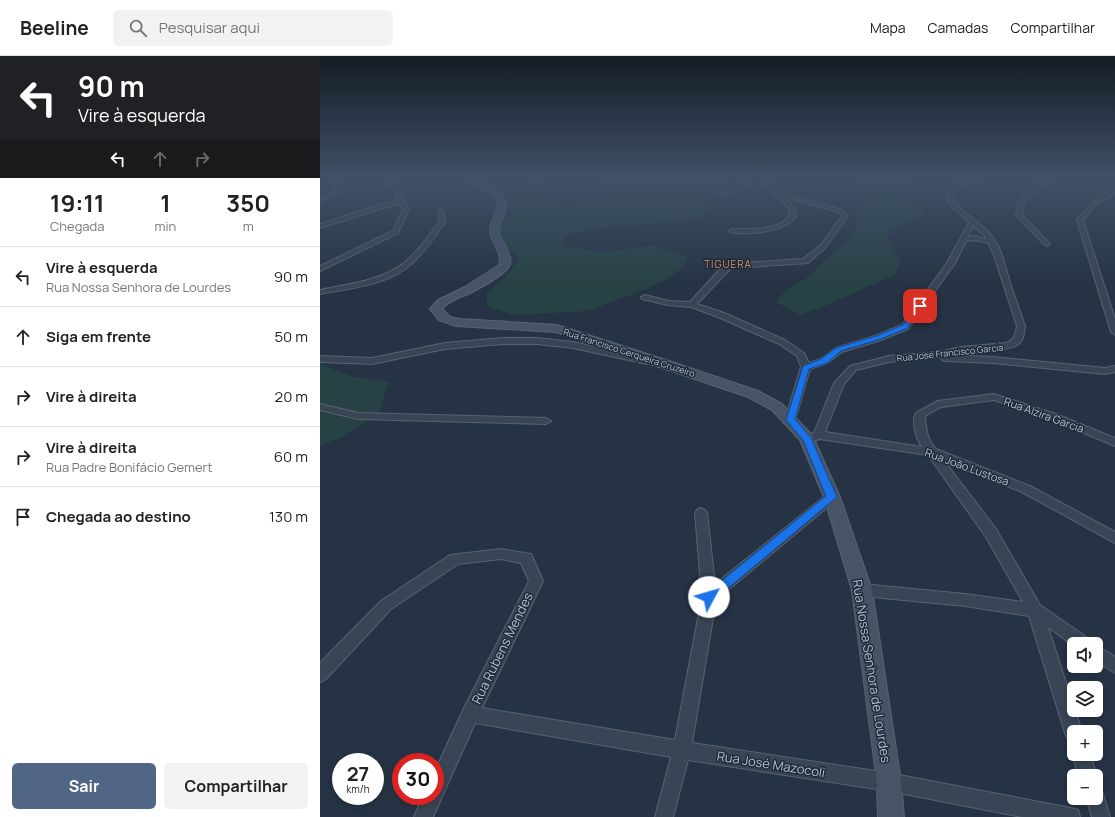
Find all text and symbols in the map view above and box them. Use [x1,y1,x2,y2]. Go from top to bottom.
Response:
search box [113,10,393,46]
text: Beeline [20,15,89,41]
icon: search [127,17,149,39]
text: Pesquisar aqui [159,17,260,38]
text: Mapa [870,18,906,37]
text: Camadas [928,18,988,37]
text: Compartilhar [1010,18,1095,37]
text: 90 m [78,67,145,105]
icon: left [12,72,64,124]
text: Vire à esquerda [78,103,206,127]
icon: left [107,148,129,170]
icon: ahead [149,148,171,170]
icon: right [191,148,213,170]
text: 19:11 [50,186,105,219]
text: 1 [160,186,171,219]
text: 350 [226,186,270,219]
text: Chegada [50,217,105,235]
text: min [155,217,176,235]
text: m [243,217,254,235]
text: Vire à esquerda [46,257,158,278]
district label: TIGUERA [704,257,752,271]
icon: left [12,266,34,288]
text: 90 m [274,266,308,287]
text: Rua Nossa Senhora de Lourdes [46,278,231,296]
pin [903,289,937,323]
icon: arrive [909,295,931,317]
street label: Rua Francisco Cerqueira Cruzeiro [562,325,697,380]
icon: ahead [12,326,34,348]
text: Siga em frente [46,326,151,347]
text: 50 m [274,326,308,347]
street label: Rua José Francisco Garcia [896,340,1004,365]
icon: right [12,386,34,408]
text: Vire à direita [46,386,137,407]
text: 20 m [275,386,308,407]
street label: Rua Alzira Garcia [1002,393,1086,436]
text: Vire à direita [46,437,137,458]
street label: Rua João Lustosa [923,444,1011,489]
icon: right [12,446,34,468]
text: 60 m [274,446,308,467]
text: Rua Padre Bonifácio Gemert [46,458,212,476]
icon: arrive [12,506,34,528]
text: Chegada ao destino [46,506,191,527]
text: 130 m [269,506,308,527]
position arrow [688,576,730,618]
street label: Rua Nossa Senhora de Lourdes [849,578,895,764]
street label: Rua Rubens Mendes [467,589,537,707]
map controls [1067,637,1103,805]
button: sound [1067,637,1103,673]
button: layers [1067,681,1103,717]
button: + [1067,725,1103,761]
street label: Rua José Mazocoli [716,747,826,781]
speed limit sign: 30 [392,753,444,805]
text: 27 [347,760,369,787]
button: Sair [12,763,156,809]
button: Compartilhar [164,763,308,809]
button: − [1067,769,1103,805]
text: km/h [346,782,370,796]

